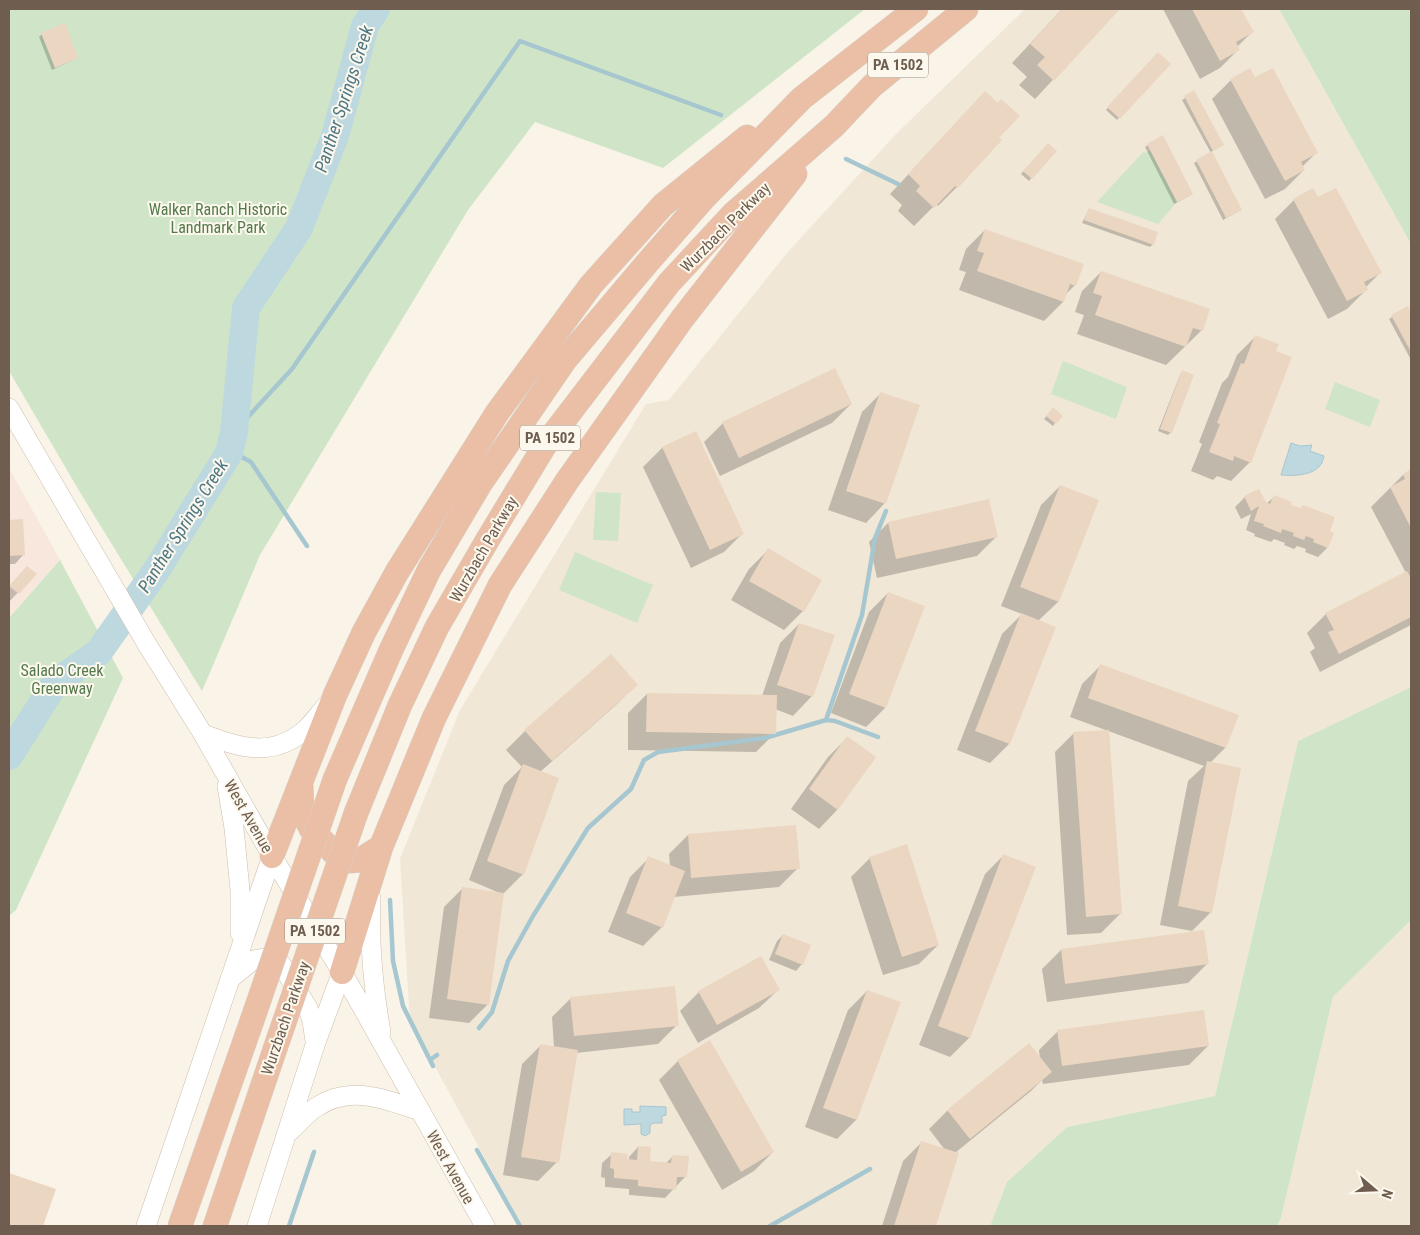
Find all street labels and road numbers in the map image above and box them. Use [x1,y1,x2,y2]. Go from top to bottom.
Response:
road number: PA 1502 [868,52,928,78]
street label: Wurzbach Parkway [677,178,774,276]
road number: PA 1502 [520,426,580,450]
street label: Wurzbach Parkway [445,493,522,606]
street label: West Avenue [220,776,277,856]
road number: PA 1502 [285,918,345,944]
street label: Wurzbach Parkway [257,958,314,1078]
street label: West Avenue [423,1127,479,1207]

